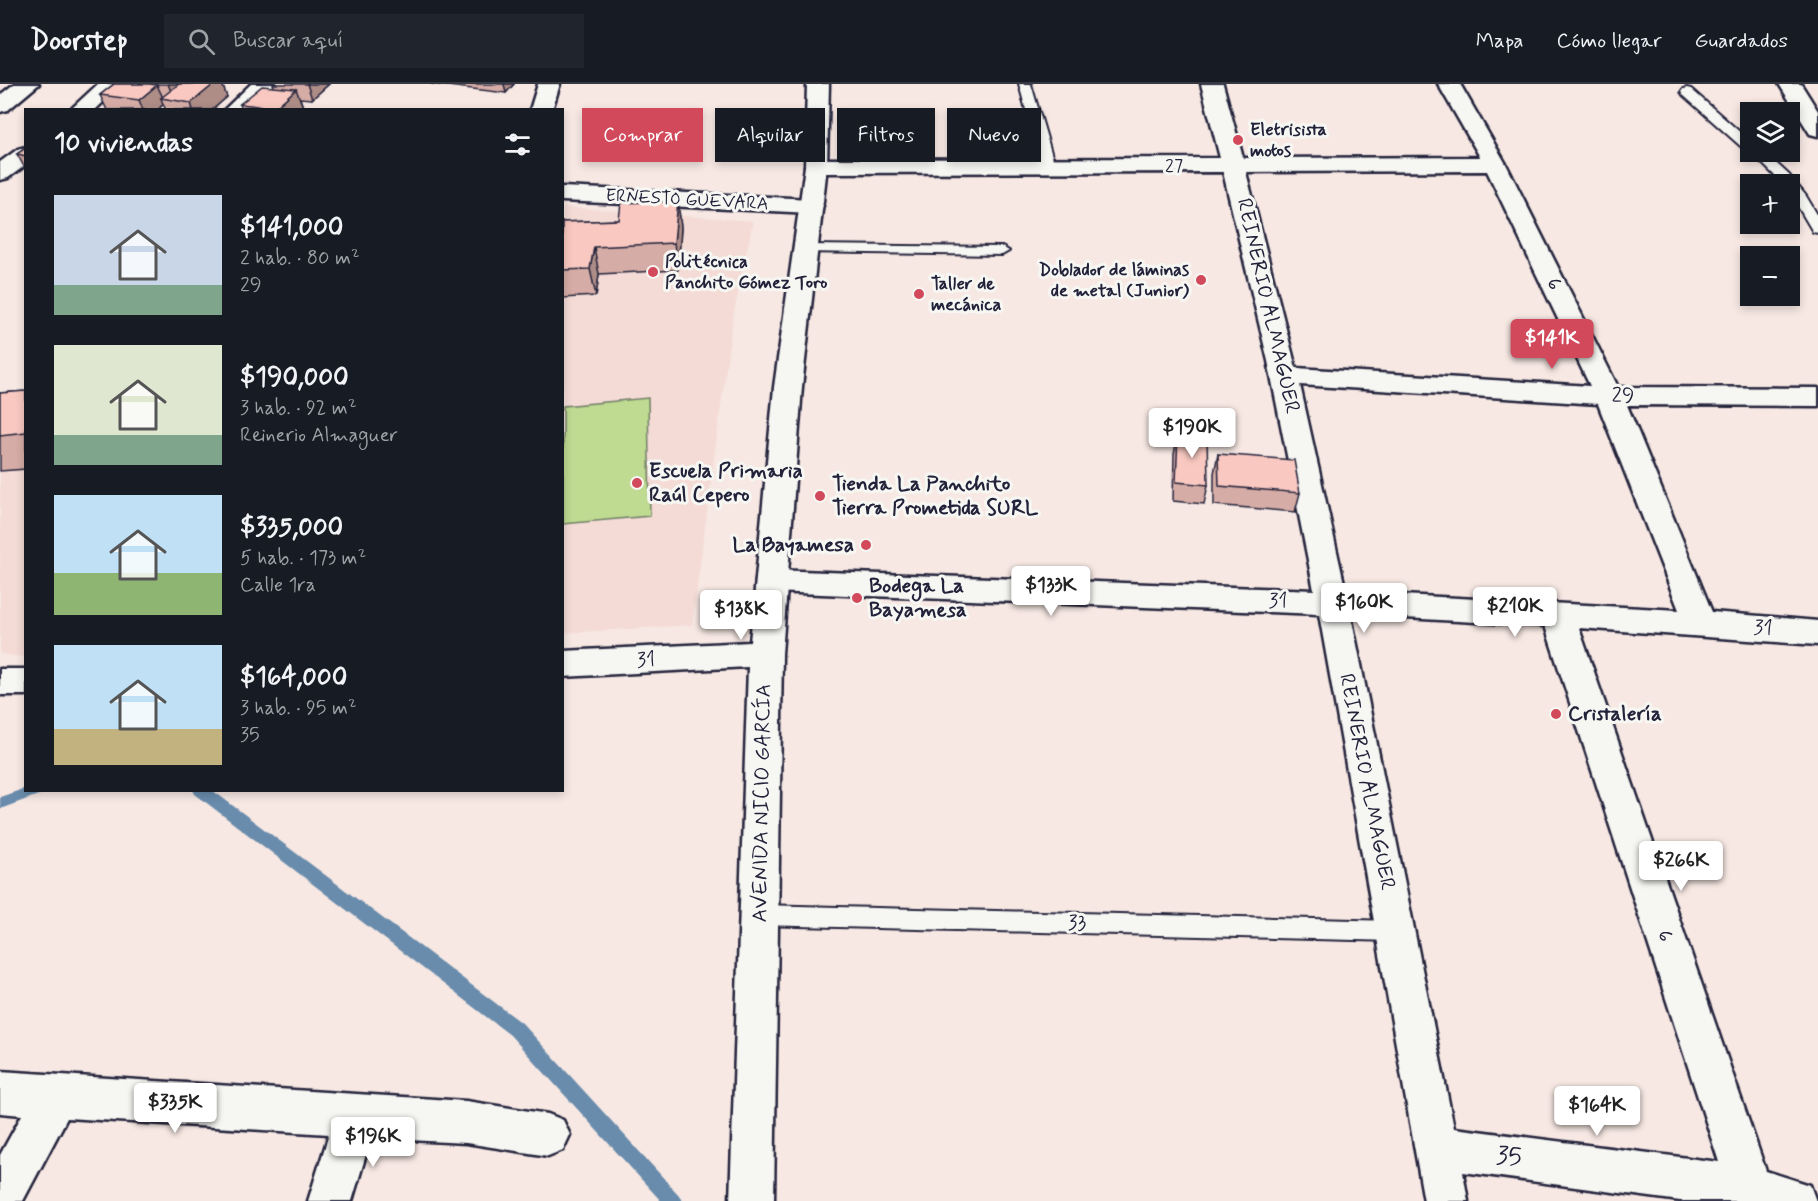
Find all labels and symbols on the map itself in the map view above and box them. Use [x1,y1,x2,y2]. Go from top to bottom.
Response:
place label: Eletrisista motos [1250,118,1327,163]
marker: Eletrisista motos [1231,133,1245,147]
street label: 27 [1165,154,1183,178]
street label: ERNESTO GUEVARA [605,184,769,216]
street label: REINERIO ALMAGUER [1230,196,1306,416]
place label: Politécnica Panchito Gómez Toro [665,250,828,295]
place label: Doblador de láminas de metal (Junior) [1039,258,1190,303]
marker: Politécnica Panchito Gómez Toro [646,265,660,279]
place label: Taller de mecánica [931,272,1001,317]
marker: Doblador de láminas de metal (Junior) [1194,273,1208,287]
street label: 6 [1539,273,1569,295]
marker: Taller de mecánica [912,287,926,301]
pin: $141K [1510,319,1594,370]
street label: 29 [1611,382,1635,410]
pin: $190K [1150,408,1234,459]
place label: Escuela Primaria Raúl Cepero [649,457,803,509]
place label: Tienda La Panchito Tierra Prometida SURL [832,470,1039,522]
marker: Escuela Primaria Raúl Cepero [630,476,644,490]
marker: Tienda La Panchito Tierra Prometida SURL [813,489,827,503]
place label: La Bayamesa [733,531,854,559]
marker: La Bayamesa [859,538,873,552]
pin: $133K [1009,566,1093,617]
place label: Bodega La Bayamesa [869,572,967,624]
pin: $160K [1322,583,1406,634]
street label: 31 [1268,587,1288,615]
pin: $210K [1473,587,1557,638]
pin: $138K [699,590,783,641]
marker: Bodega La Bayamesa [850,591,864,605]
street label: 31 [1753,613,1773,643]
street label: 31 [636,646,656,674]
street label: REINERIO ALMAGUER [1332,671,1402,893]
street label: AVENIDA NICIO GARCÍA [746,683,778,923]
place label: Cristalería [1568,700,1662,728]
marker: Cristalería [1549,707,1563,721]
pin: $266K [1639,841,1723,892]
street label: 33 [1068,909,1087,937]
street label: 6 [1650,926,1680,946]
pin: $335K [133,1083,217,1134]
pin: $164K [1555,1086,1639,1137]
pin: $196K [331,1117,415,1168]
street label: 35 [1494,1139,1524,1175]

